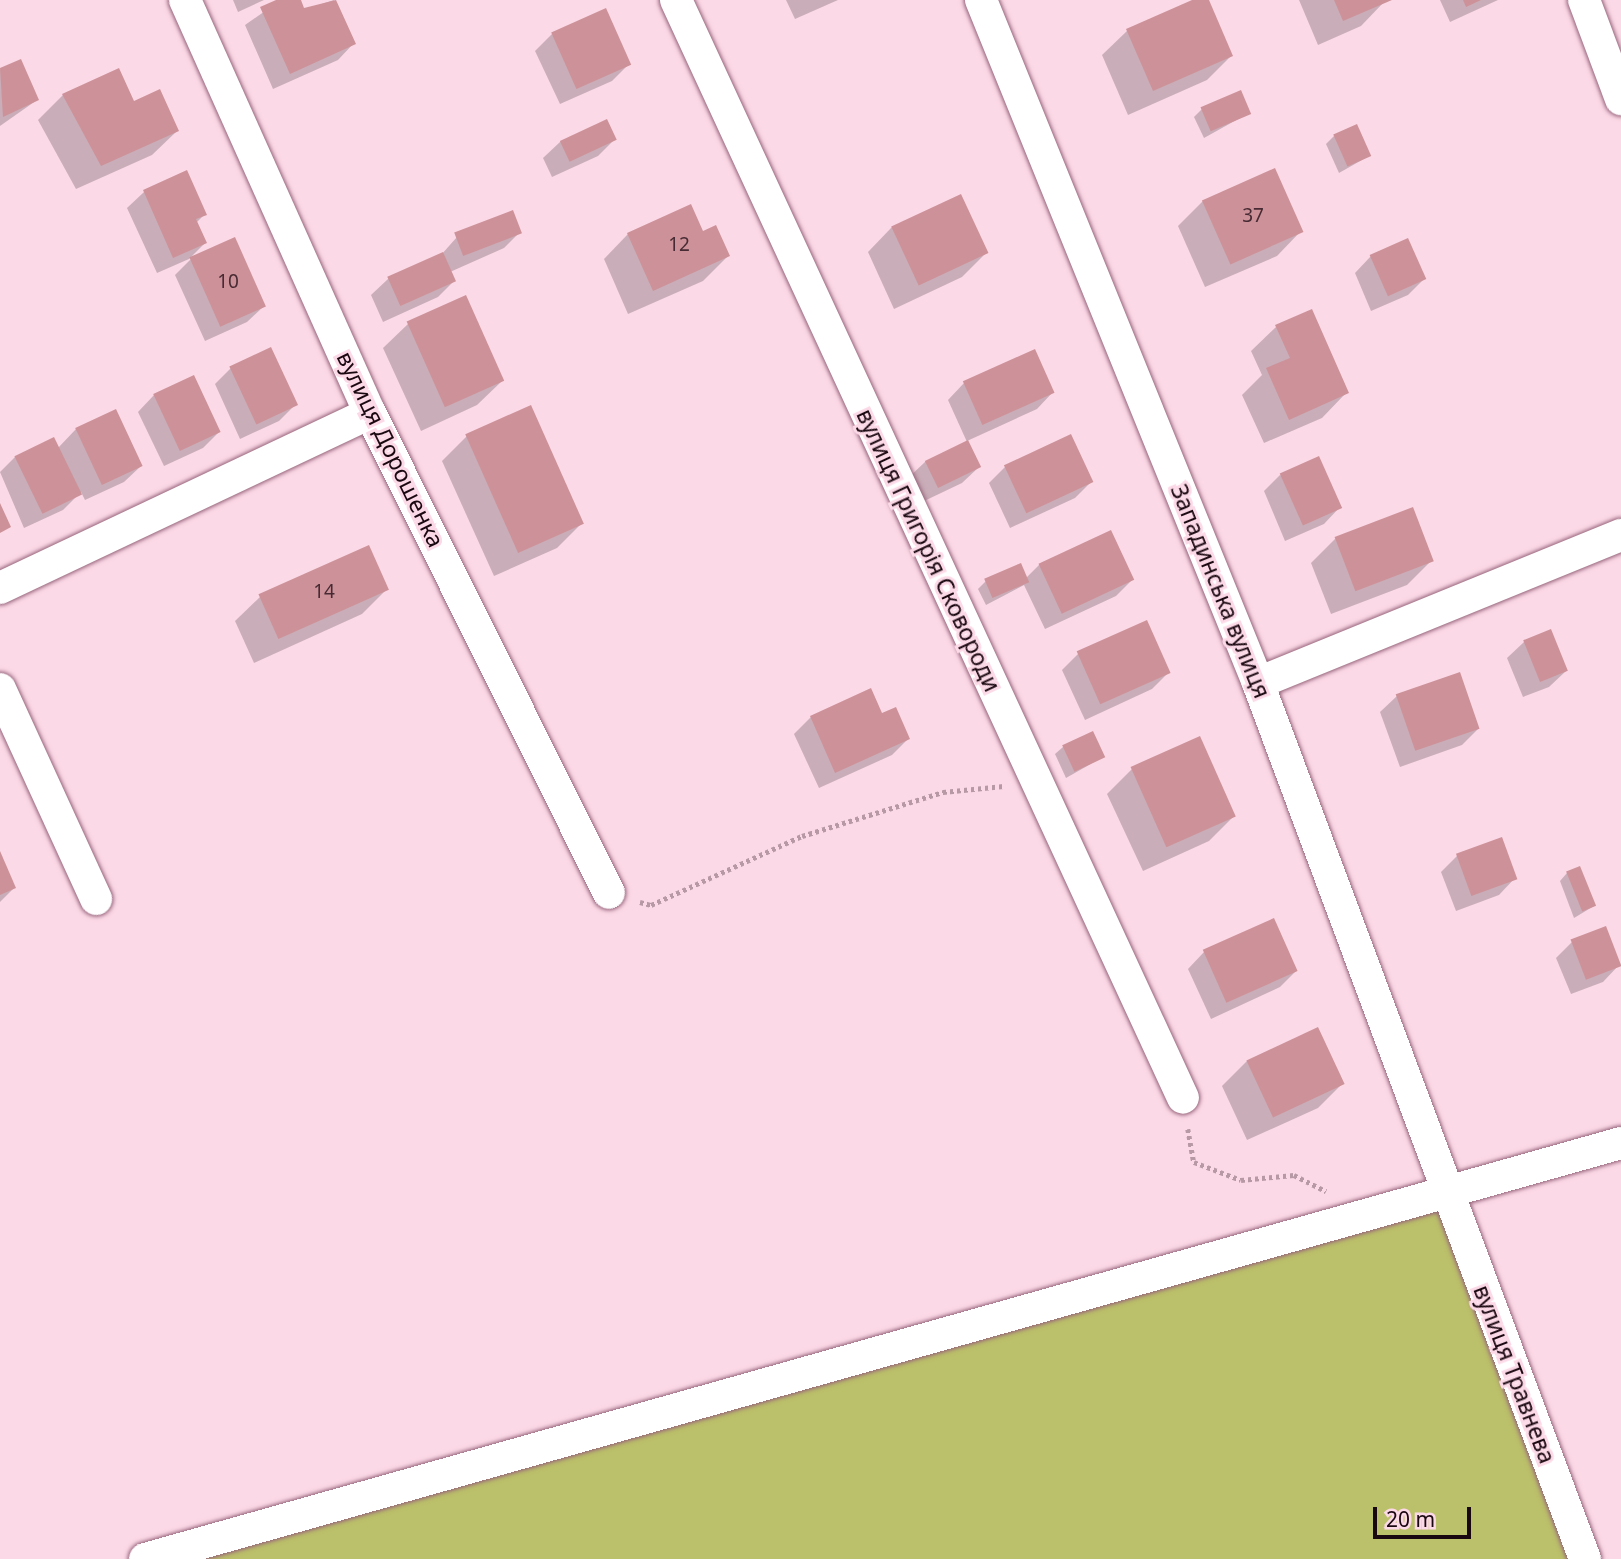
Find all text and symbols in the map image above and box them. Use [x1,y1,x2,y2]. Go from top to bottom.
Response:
house number: 37 [1242,205,1264,227]
house number: 12 [668,234,690,256]
house number: 10 [217,271,239,293]
street label: вулиця Дорошенка [332,347,450,551]
street label: вулиця Григорія Сковороди [851,404,1007,696]
street label: Западинська вулиця [1166,480,1276,702]
house number: 14 [313,581,335,603]
street label: вулиця Травнева [1468,1281,1562,1467]
scale bar [1376,1492,1474,1536]
text: 20 m [1386,1505,1435,1533]

